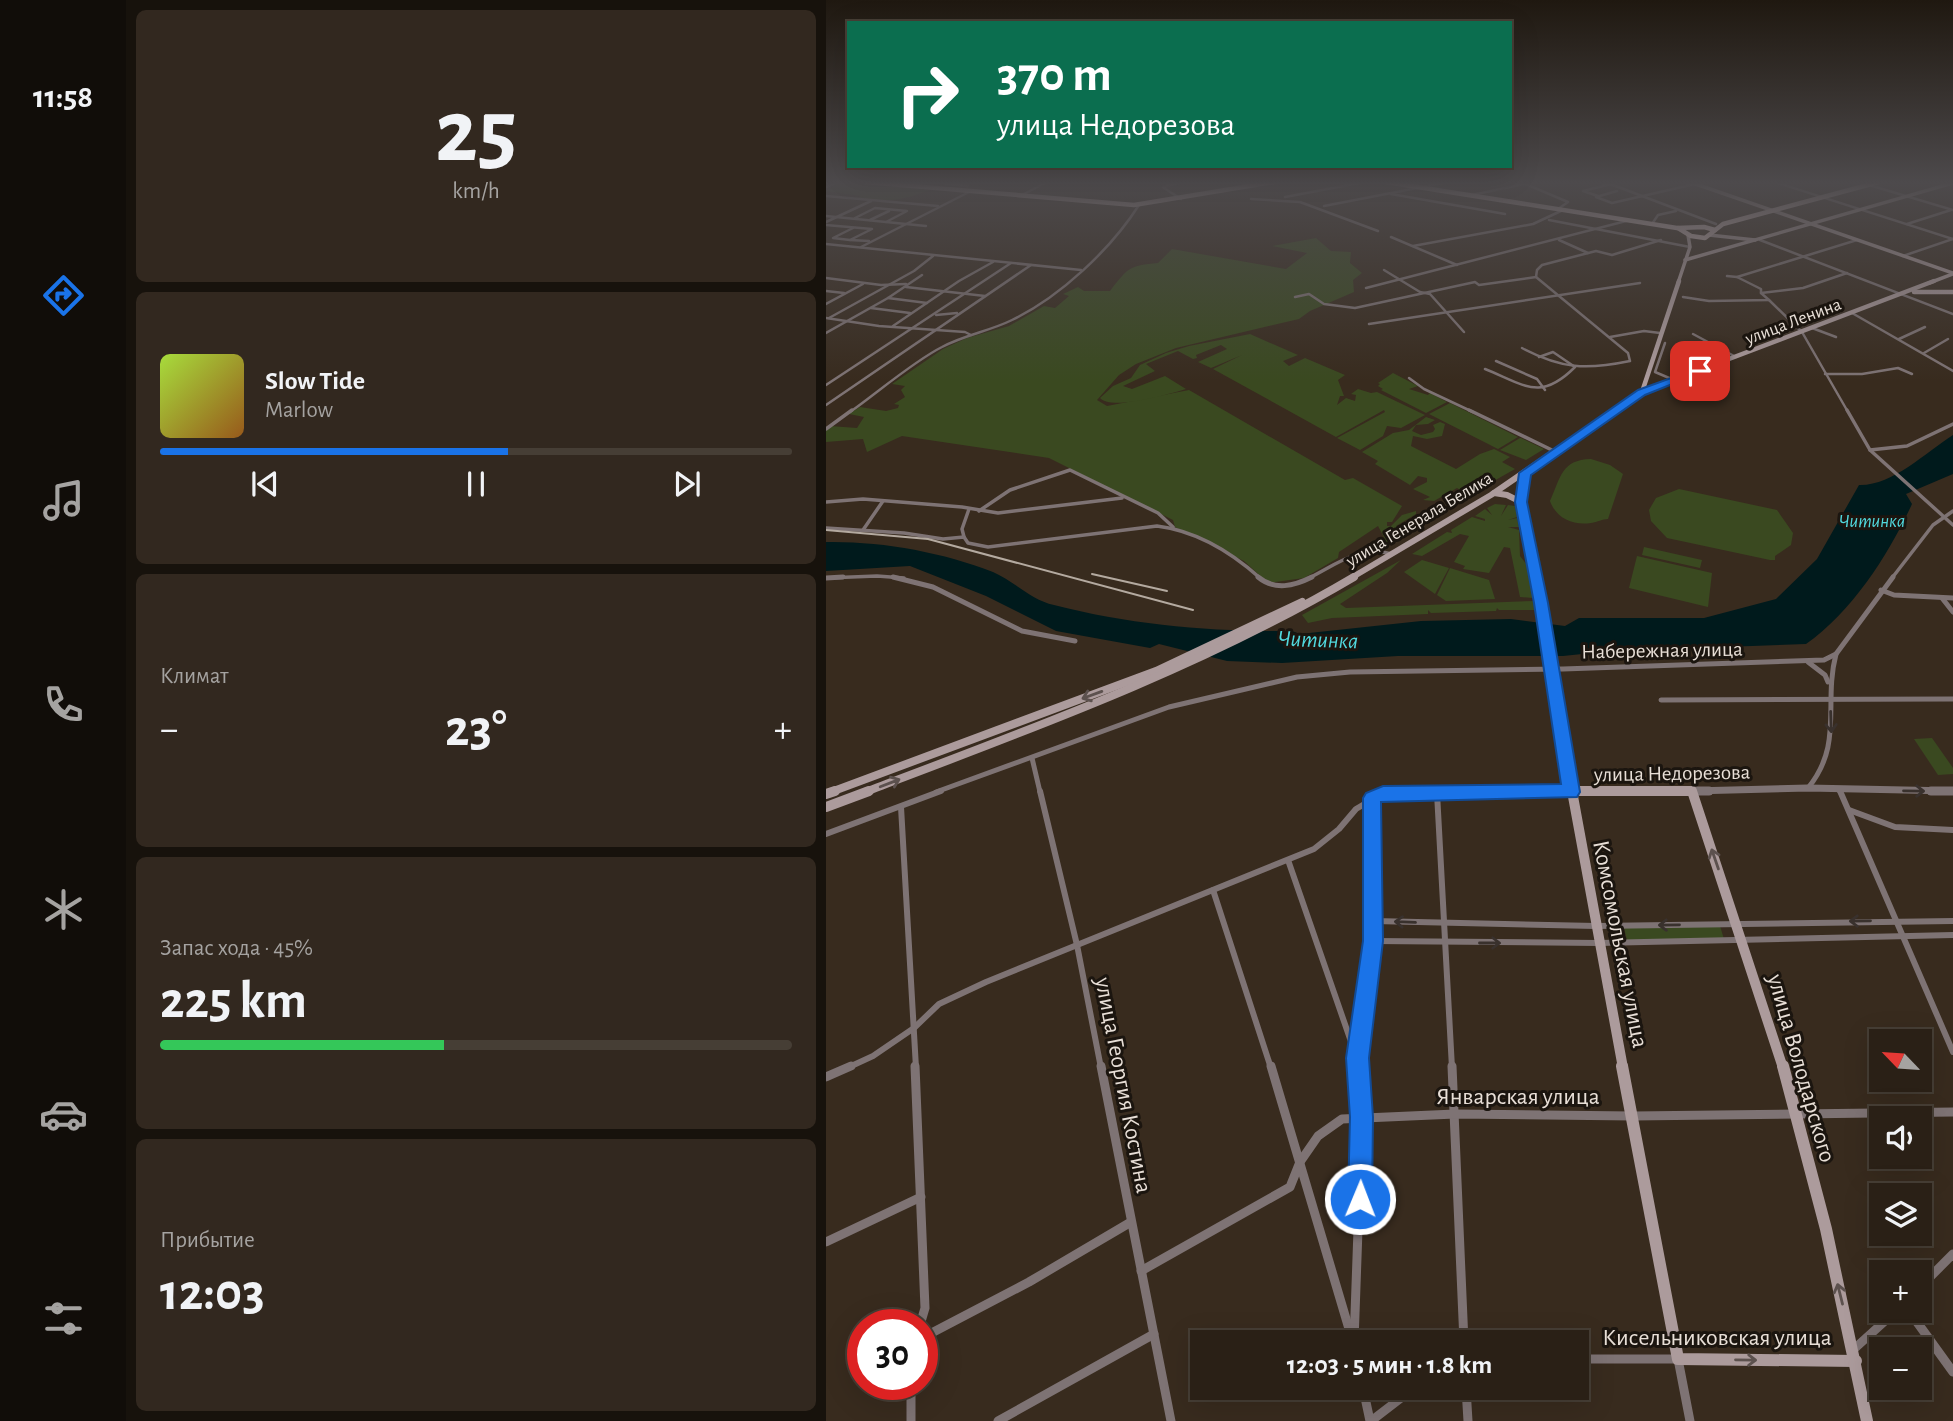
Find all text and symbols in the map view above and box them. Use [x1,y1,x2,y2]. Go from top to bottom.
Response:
icon: right [882,49,973,140]
text: 370 m [997,51,1112,100]
text: 11:58 [33,81,93,113]
text: 25 [435,87,517,178]
text: улица Недорезова [997,109,1235,141]
text: km/h [452,180,500,203]
icon: directions [39,271,88,320]
street label: улица Ленина [1742,295,1844,349]
pin [1670,341,1730,401]
icon: arrive [1681,352,1719,390]
text: Slow Tide [265,368,365,394]
text: Marlow [265,399,333,422]
icon: previous [246,465,284,503]
icon: pause [457,465,495,503]
icon: next [668,465,706,503]
street label: улица Генерала Белика [1342,469,1496,571]
icon: music [39,476,88,525]
water label: Читинка [1839,512,1905,531]
water label: Читинка [1277,628,1358,653]
street label: Набережная улица [1581,639,1743,662]
text: Климат [160,665,229,688]
icon: phone [39,680,88,729]
one-way arrow [1082,690,1104,702]
text: 23° [445,703,507,755]
one-way arrow [1824,710,1837,733]
text: − [160,711,178,749]
text: + [774,711,792,749]
street label: улица Недорезова [1593,762,1751,785]
one-way arrow [878,775,900,788]
one-way arrow [1902,784,1925,798]
street label: Комсомольская улица [1588,838,1652,1050]
one-way arrow [1708,848,1721,870]
icon: climate [39,885,88,934]
one-way arrow [1394,915,1417,928]
one-way arrow [1849,915,1872,928]
one-way arrow [1658,918,1681,932]
one-way arrow [1479,936,1502,950]
text: Запас хода · 45% [160,937,313,960]
street label: улица Володарского [1762,970,1839,1165]
street label: улица Георгия Костина [1090,974,1156,1195]
text: 225 km [160,975,307,1027]
north arrow [1869,1029,1932,1092]
map controls [1869,1029,1932,1400]
street label: Январская улица [1436,1085,1600,1109]
icon: car [39,1090,88,1139]
button: sound [1869,1106,1932,1169]
position arrow [1323,1162,1397,1236]
button: layers [1869,1183,1932,1246]
text: Прибытие [160,1229,255,1252]
button: + [1869,1260,1932,1323]
text: 12:03 [160,1267,265,1319]
one-way arrow [1833,1284,1846,1306]
icon: filters [39,1294,88,1343]
speed limit sign: 30 [847,1309,938,1400]
street label: Кисельниковская улица [1602,1326,1832,1350]
button: − [1869,1337,1932,1400]
text: 12:03 · 5 мин · 1.8 km [1287,1352,1492,1378]
one-way arrow [1734,1353,1757,1366]

